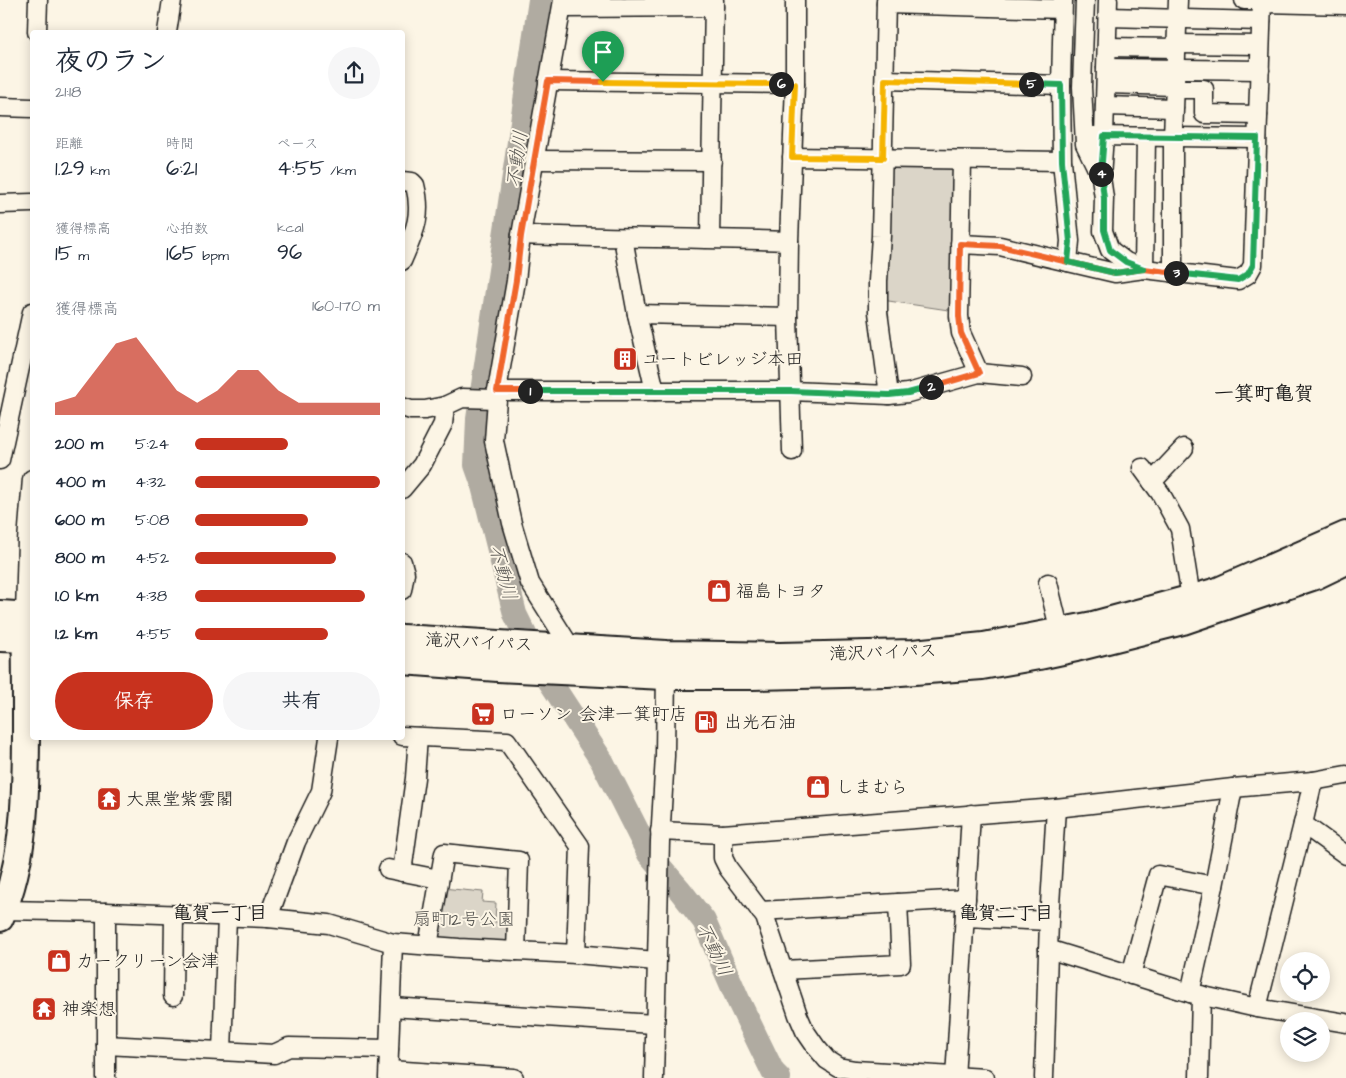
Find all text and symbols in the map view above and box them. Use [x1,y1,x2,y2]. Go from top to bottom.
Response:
pin [582,31,624,82]
icon: arrive [589,38,617,66]
text: 夜のラン [55,42,167,81]
button: share [328,47,380,99]
pin: 6 [768,72,794,96]
pin: 5 [1018,72,1044,96]
text: 6 [777,74,786,94]
text: 5 [1027,74,1036,94]
text: 21:18 [55,81,81,103]
water label: 不動川 [500,129,535,189]
text: 距離 [55,134,83,154]
text: 時間 [166,134,194,154]
text: ペース [277,134,318,154]
text: 1.29 [55,154,85,183]
text: 6:21 [166,154,197,183]
text: 4:55 [277,154,325,183]
text: km [85,161,110,181]
text: /km [325,161,356,181]
pin: 4 [1088,162,1114,186]
text: 4 [1097,164,1106,184]
text: kcal [277,218,304,238]
text: 獲得標高 [55,219,111,239]
text: 心拍数 [166,219,208,239]
text: 96 [277,238,302,267]
text: 15 [55,239,73,268]
text: 165 [166,239,197,268]
text: m [73,246,89,266]
text: bpm [197,246,229,266]
pin: 3 [1164,260,1188,286]
text: 3 [1173,263,1180,283]
text: 160–170 m [312,295,380,317]
text: 獲得標高 [55,298,119,320]
building icon: ユートビレッジ本田 [612,346,638,372]
place label: ユートビレッジ本田 [642,347,803,372]
pin: 2 [918,374,944,400]
text: 2 [927,377,936,397]
pin: 1 [518,378,542,404]
district label: 一箕町亀賀 [1214,380,1314,408]
text: 1 [530,381,531,401]
text: 200 m [55,433,103,455]
text: 5:24 [135,433,169,455]
text: 400 m [55,471,105,493]
text: 4:32 [135,471,166,493]
text: 600 m [55,509,104,531]
text: 5:08 [135,509,169,531]
water label: 不動川 [482,541,523,603]
text: 800 m [55,547,104,569]
text: 4:52 [135,547,169,569]
shop icon: 福島トヨタ [706,578,732,604]
place label: 福島トヨタ [736,579,826,604]
text: 1.0 km [55,585,98,607]
text: 4:38 [135,585,167,607]
text: 1.2 km [55,623,97,645]
text: 4:55 [135,623,171,645]
street label: 滝沢バイパス [425,627,533,658]
street label: 滝沢バイパス [829,638,937,667]
button: 保存 [55,672,213,730]
button: 共有 [223,672,380,730]
supermarket icon: ローソン 会津一箕町店 [470,701,496,727]
place label: ローソン 会津一箕町店 [500,702,687,727]
fuel station icon: 出光石油 [693,709,719,735]
place label: 出光石油 [724,710,796,735]
shop icon: しまむら [805,774,831,800]
place label: しまむら [836,775,908,800]
temple icon: 大黒堂紫雲閣 [96,786,122,812]
place label: 大黒堂紫雲閣 [126,787,234,812]
district label: 亀賀一丁目 [172,900,268,927]
district label: 亀賀二丁目 [958,900,1054,927]
park label: 扇町12号公園 [413,907,515,932]
water label: 不動川 [689,918,738,981]
shop icon: カークリーン会津 [46,948,72,974]
place label: カークリーン会津 [76,949,219,974]
map controls [1280,952,1330,1062]
button: locate [1280,952,1330,1002]
temple icon: 神楽想 [31,996,57,1022]
place label: 神楽想 [62,997,116,1022]
button: layers [1280,1012,1330,1062]

